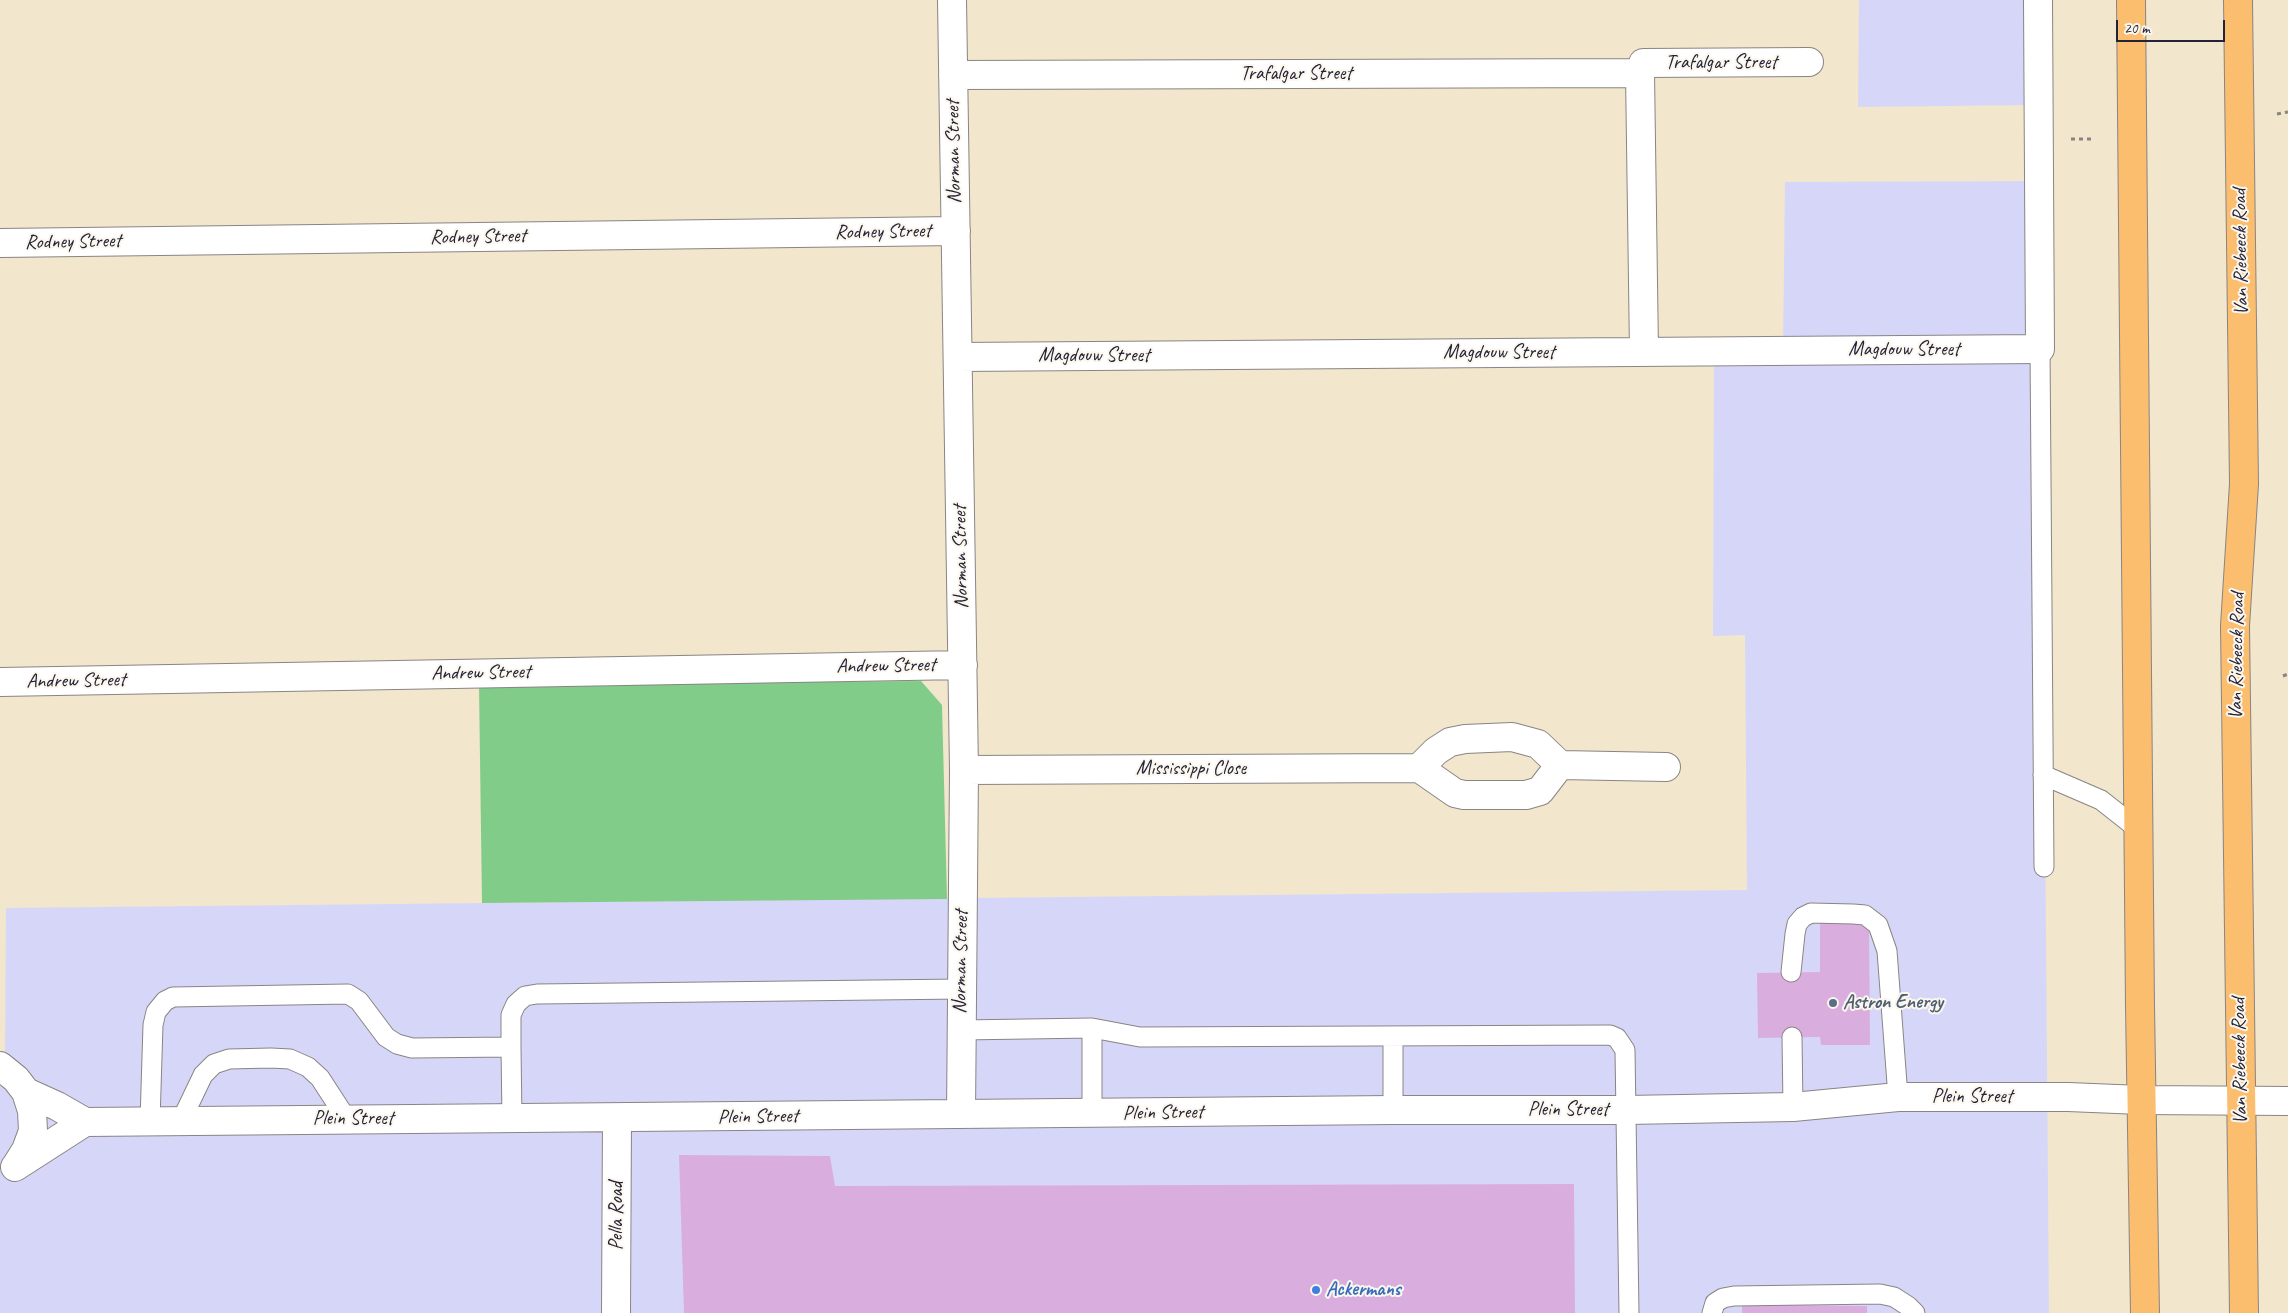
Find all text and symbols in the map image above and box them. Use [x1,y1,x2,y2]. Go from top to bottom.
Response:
scale bar [2118,10,2227,42]
text: 20 m [2124,19,2150,38]
street label: Trafalgar Street [1665,51,1777,75]
street label: Trafalgar Street [1240,62,1352,86]
street label: Norman Street [941,100,967,204]
street label: Van Riebeeck Road [2228,188,2254,316]
street label: Rodney Street [835,219,931,245]
street label: Rodney Street [430,224,526,250]
street label: Rodney Street [25,229,121,255]
street label: Magdouw Street [1848,338,1960,362]
street label: Magdouw Street [1443,341,1555,365]
street label: Magdouw Street [1038,344,1150,368]
street label: Norman Street [948,505,974,609]
street label: Van Riebeeck Road [2224,592,2250,720]
street label: Andrew Street [836,653,936,679]
street label: Andrew Street [431,660,531,686]
street label: Andrew Street [26,668,126,694]
street label: Mississippi Close [1136,757,1246,781]
street label: Norman Street [948,910,974,1014]
place label: Astron Energy [1843,991,1943,1015]
marker: Astron Energy [1827,997,1839,1009]
street label: Van Riebeeck Road [2227,997,2253,1125]
street label: Plein Street [1932,1085,2012,1109]
street label: Plein Street [1528,1098,1608,1122]
street label: Plein Street [1123,1100,1203,1126]
street label: Plein Street [718,1104,798,1130]
street label: Plein Street [313,1107,393,1131]
street label: Pella Road [605,1182,629,1250]
place label: Ackermans [1326,1278,1401,1302]
marker: Ackermans [1310,1284,1322,1296]

